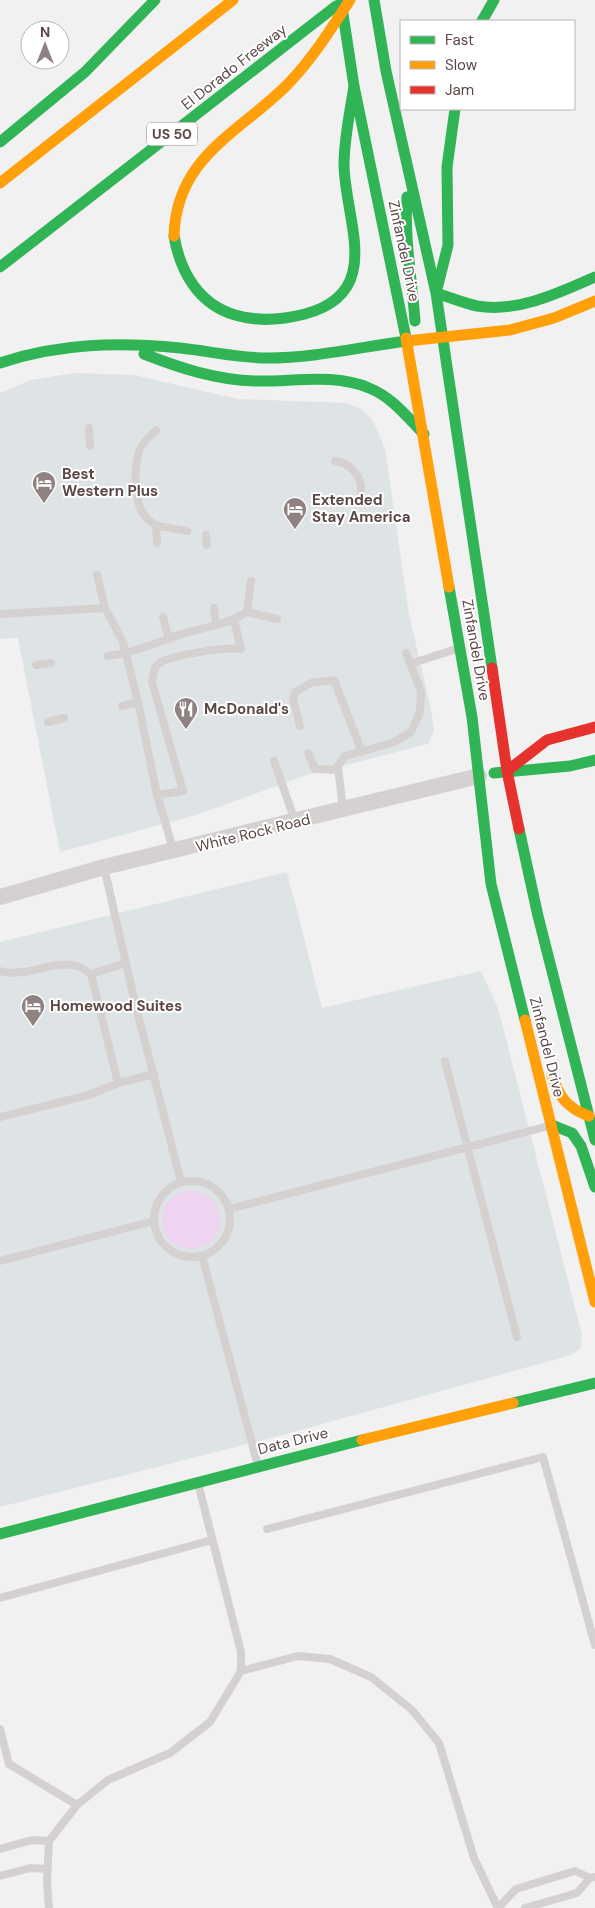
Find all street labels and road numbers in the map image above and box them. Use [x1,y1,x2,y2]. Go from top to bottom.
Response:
street label: El Dorado Freeway [177,19,291,114]
road number: US 50 [147,122,197,146]
street label: Zinfandel Drive [384,199,424,303]
street label: Zinfandel Drive [457,598,495,702]
street label: White Rock Road [194,809,312,857]
street label: Zinfandel Drive [525,995,569,1099]
street label: Data Drive [256,1423,330,1459]

